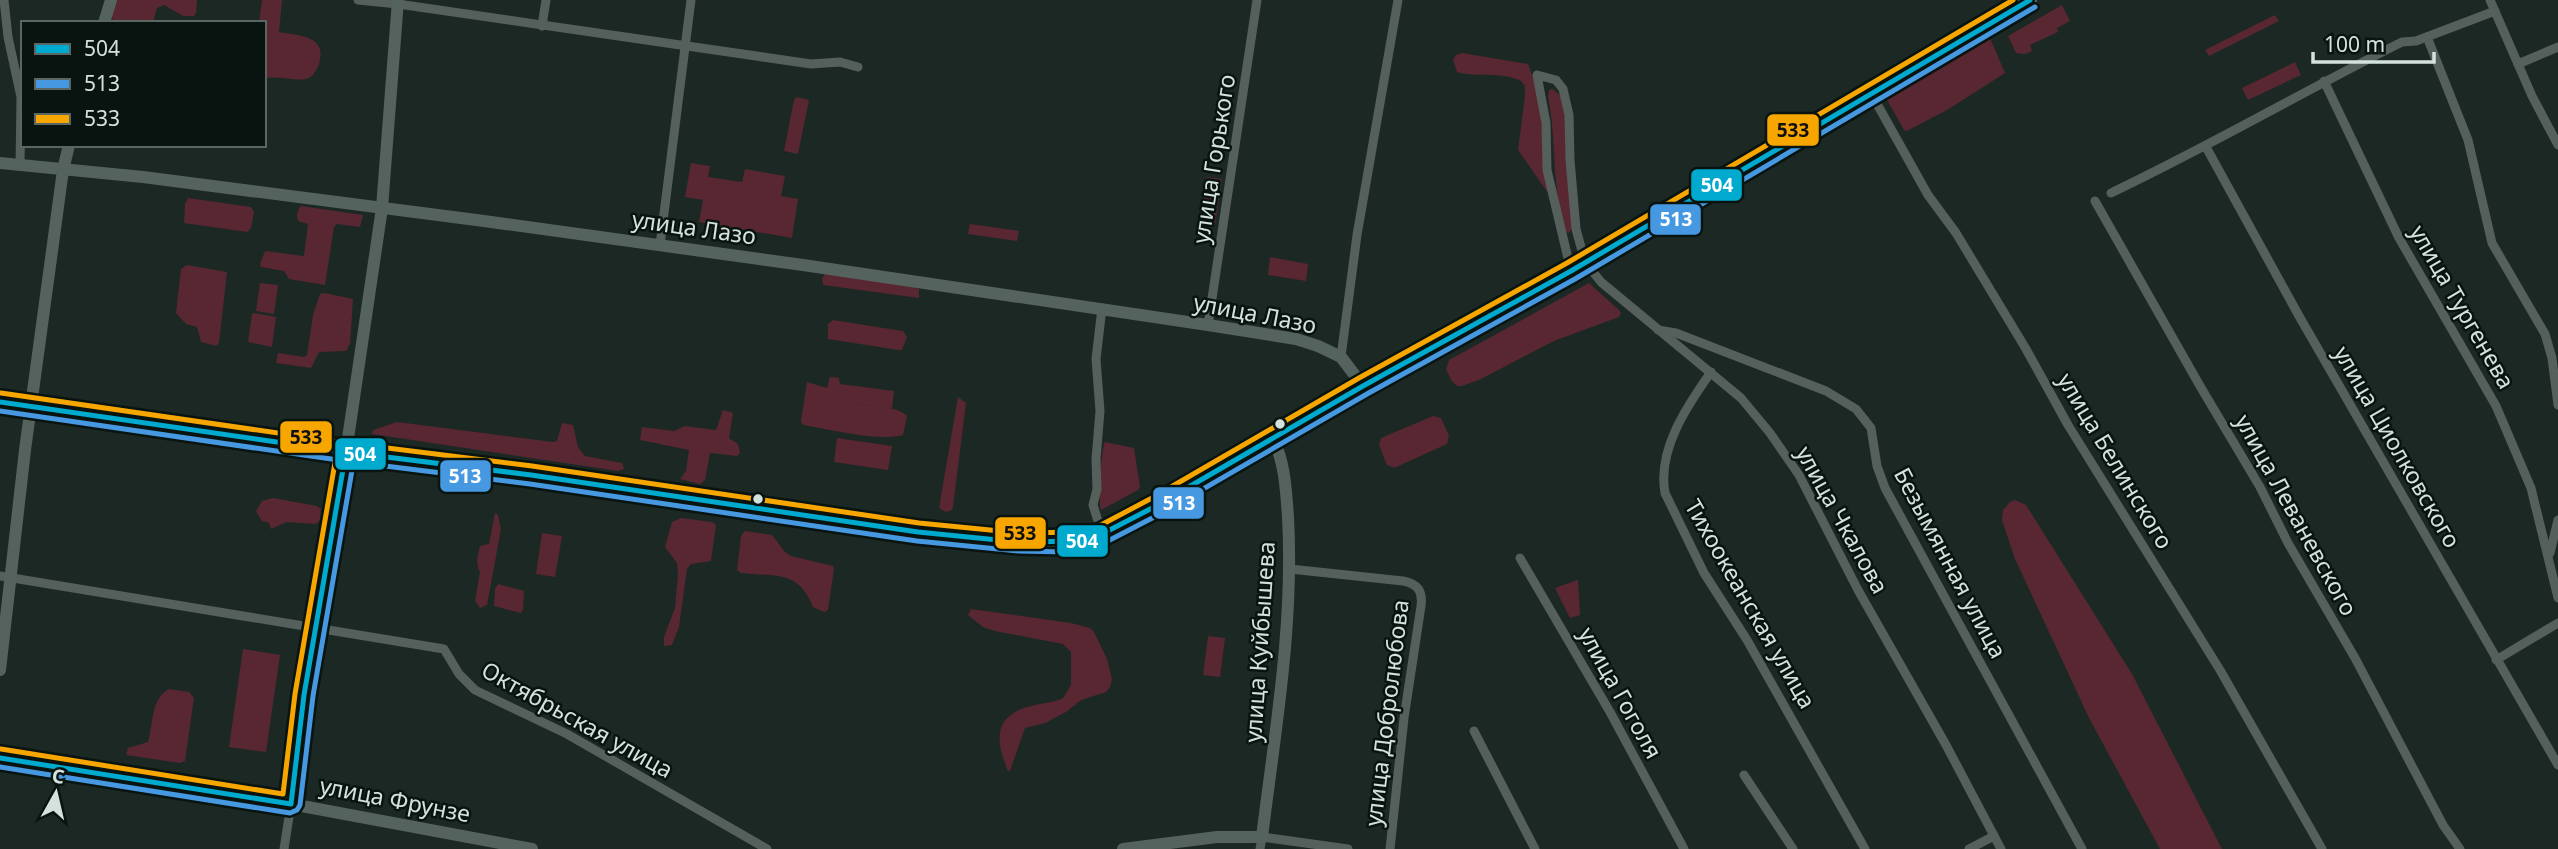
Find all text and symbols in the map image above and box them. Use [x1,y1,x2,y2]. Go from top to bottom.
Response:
legend [21,21,266,147]
scale bar [2313,21,2434,65]
text: 100 m [2324,30,2385,58]
text: 504 [84,34,120,62]
text: 513 [84,69,120,97]
street label: улица Горького [1184,72,1242,246]
text: 533 [84,104,120,132]
line badge: 533 [1766,113,1820,147]
text: 533 [1777,117,1809,143]
line badge: 504 [1690,168,1743,202]
text: 504 [1701,172,1733,198]
street label: улица Лазо [630,202,758,252]
line badge: 513 [1649,203,1702,236]
text: 513 [1660,206,1692,232]
street label: улица Тургенева [2403,219,2523,394]
street label: улица Лазо [1191,285,1320,341]
street label: улица Циолковского [2327,340,2469,553]
street label: улица Белинского [2051,366,2181,555]
street label: улица Леваневского [2228,408,2366,621]
unlabelled marker [1273,417,1287,431]
line badge: 533 [279,420,333,454]
text: 533 [290,424,322,450]
line badge: 504 [334,437,387,471]
street label: улица Чкалова [1789,440,1897,599]
text: 504 [344,441,376,467]
line badge: 513 [439,459,492,493]
street label: Безымянная улица [1887,461,2015,664]
text: 513 [449,463,481,489]
line badge: 513 [1152,486,1205,520]
text: 513 [1163,490,1195,516]
unlabelled marker [751,492,765,506]
street label: Тихоокеанская улица [1678,493,1824,714]
line badge: 533 [994,516,1047,550]
text: 533 [1004,520,1036,546]
line badge: 504 [1056,524,1109,558]
text: 504 [1066,528,1098,554]
street label: улица Куйбышева [1236,540,1282,744]
street label: улица Добролюбова [1356,598,1416,828]
street label: улица Гоголя [1572,621,1670,764]
street label: Октябрьская улица [476,653,679,785]
north arrow [21,758,91,828]
text: С [50,762,66,790]
street label: улица Фрунзе [317,769,473,829]

